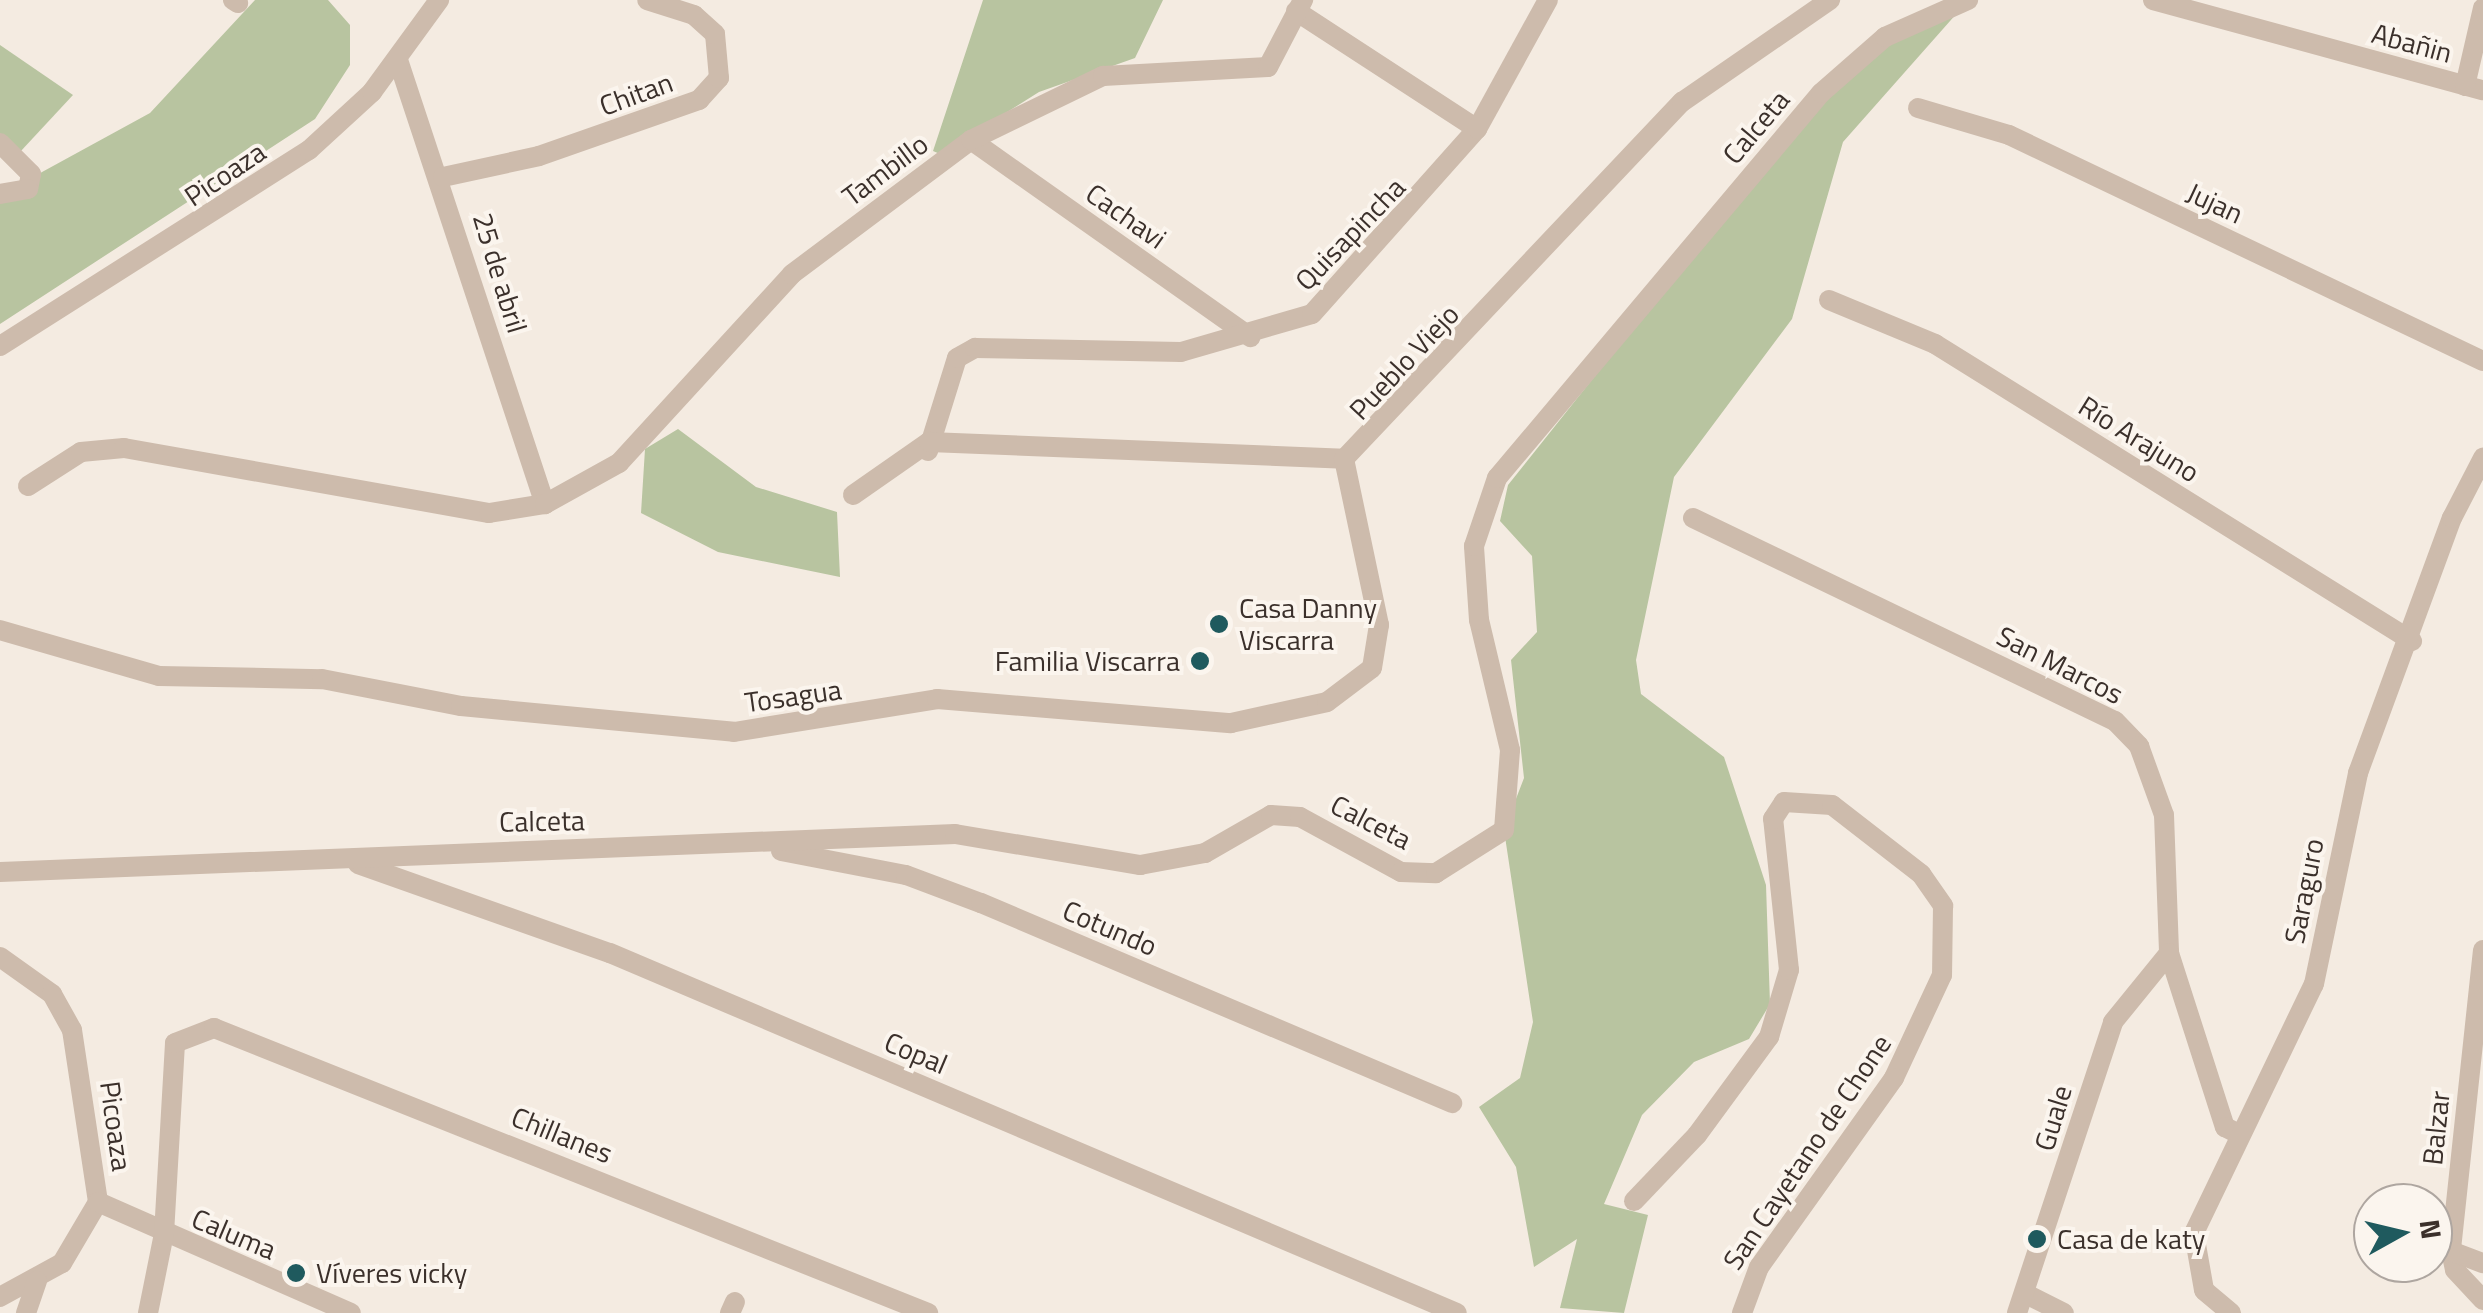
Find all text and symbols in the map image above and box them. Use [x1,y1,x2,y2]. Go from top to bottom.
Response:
street label: Abañin [2368,16,2456,70]
street label: Chitan [595,65,677,123]
street label: Calceta [1716,83,1796,171]
street label: Tambillo [836,127,934,213]
street label: Picoaza [178,135,272,213]
street label: Quisapincha [1288,171,1412,297]
street label: Jujan [2182,175,2248,231]
street label: Cachavi [1080,176,1172,256]
street label: 25 de abril [466,209,534,337]
street label: Pueblo Viejo [1342,297,1466,427]
street label: Río Arajuno [2073,389,2205,489]
place label: Casa Danny Viscarra [1239,591,1377,657]
marker: Casa Danny Viscarra [1208,613,1230,635]
street label: San Marcos [1991,619,2129,711]
place label: Familia Viscarra [995,644,1180,678]
marker: Familia Viscarra [1189,650,1211,672]
street label: Tosagua [742,673,844,719]
street label: Calceta [1325,788,1417,856]
street label: Calceta [499,803,585,839]
street label: Saraguro [2277,836,2331,946]
street label: Cotundo [1058,893,1162,963]
street label: Copal [880,1025,952,1081]
street label: San Cayetano de Chone [1716,1028,1898,1276]
street label: Picoaza [93,1079,139,1173]
street label: Guale [2027,1081,2079,1155]
street label: Balzar [2415,1089,2457,1167]
street label: Chillanes [507,1100,617,1170]
north arrow [2353,1183,2453,1283]
street label: Caluma [187,1201,281,1267]
text: N [2409,1216,2454,1242]
place label: Casa de katy [2057,1222,2205,1256]
marker: Casa de katy [2026,1228,2048,1250]
place label: Víveres vicky [316,1256,467,1290]
marker: Víveres vicky [285,1262,307,1284]

